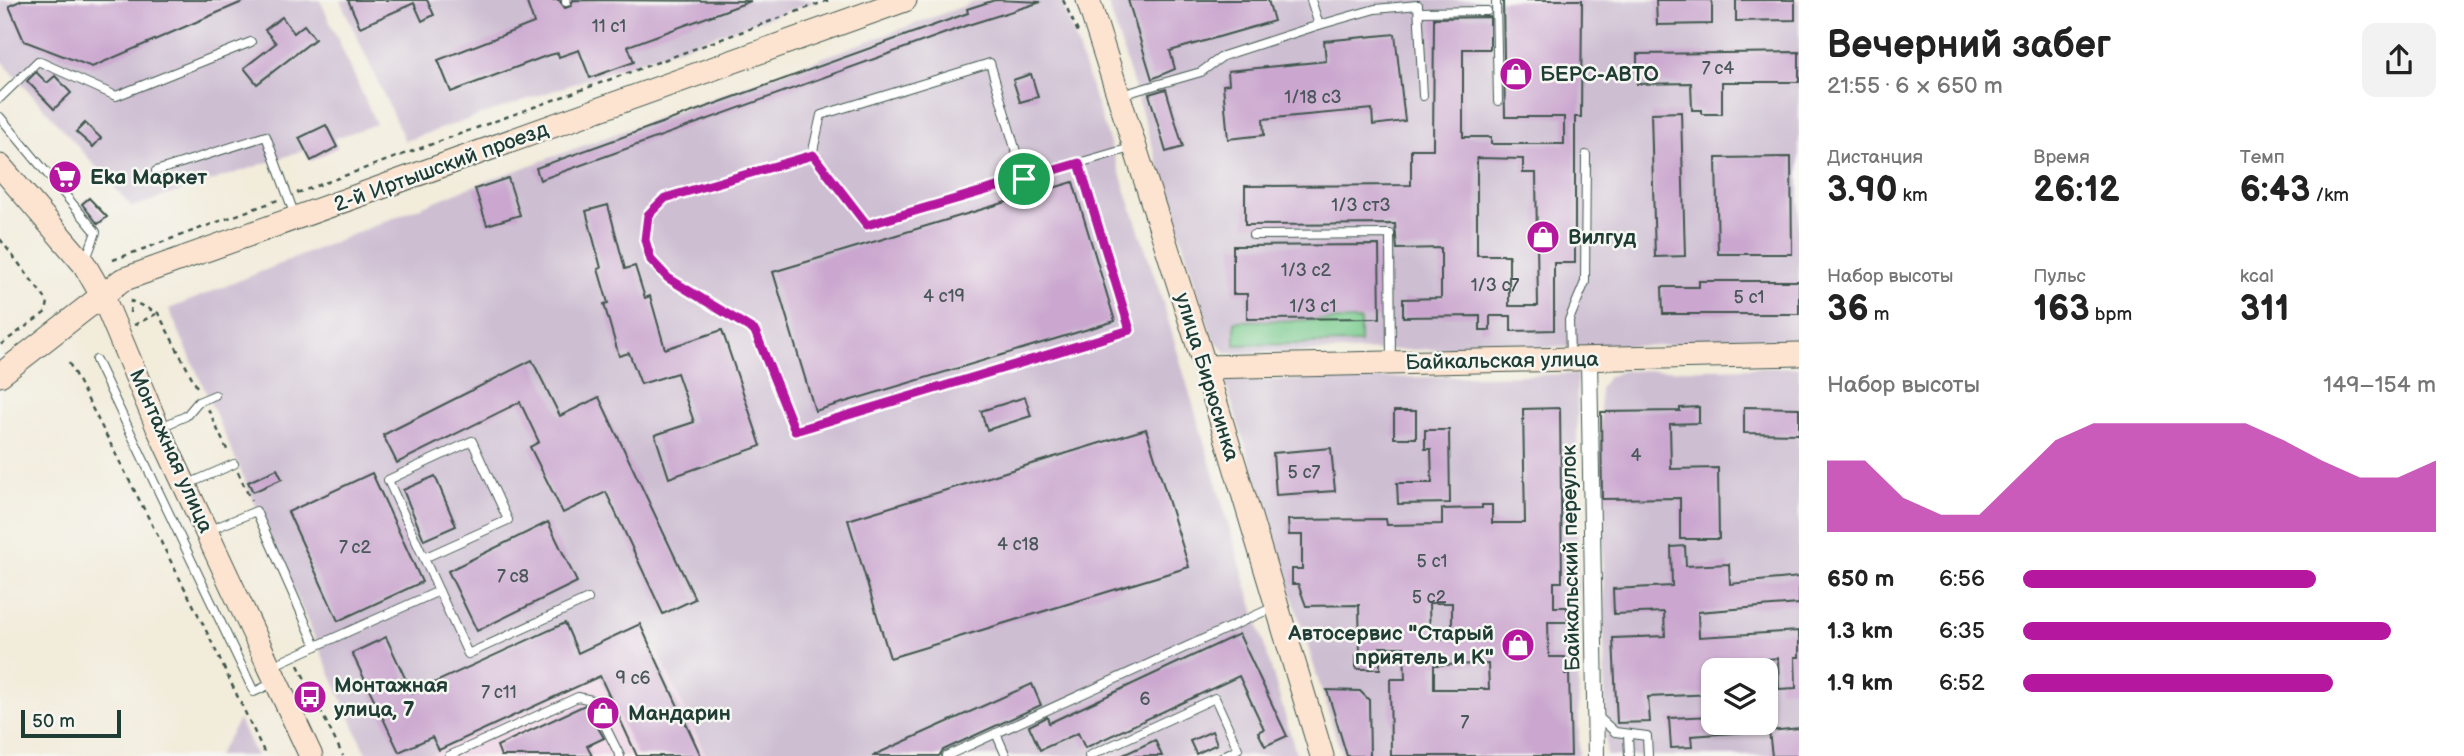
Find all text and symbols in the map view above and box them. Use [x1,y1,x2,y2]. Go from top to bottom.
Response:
house number: 11 с1 [592,16,626,37]
text: Вечерний забег [1827,23,2111,68]
button: share [2362,23,2436,97]
shop icon: БЕРС-АВТО [1497,55,1535,93]
house number: 7 с4 [1702,58,1734,79]
place label: БЕРС-АВТО [1540,62,1659,87]
text: 21:55 · 6 × 650 m [1827,72,2003,100]
house number: 1/18 с3 [1284,87,1342,108]
street label: 2-й Иртышский проезд [330,117,552,217]
text: Дистанция [1827,146,1923,169]
text: Время [2033,146,2090,169]
text: Темп [2240,146,2285,169]
pin [994,149,1054,209]
supermarket icon: Eka Маркет [46,158,84,196]
icon: arrive [1005,160,1043,198]
place label: Eka Маркет [90,165,207,190]
text: 3.90 [1827,169,1897,212]
text: 26:12 [2033,169,2120,212]
text: 6:43 [2240,169,2310,212]
text: km [1897,184,1928,207]
text: /km [2310,184,2349,207]
house number: 1/3 ст3 [1331,195,1391,216]
shop icon: Вилгуд [1524,218,1562,256]
place label: Вилгуд [1568,225,1636,250]
house number: 1/3 с2 [1281,260,1332,281]
text: Набор высоты [1827,265,1953,288]
text: Пульс [2033,265,2086,288]
text: kcal [2240,265,2274,288]
house number: 1/3 с7 [1471,275,1520,296]
house number: 4 с19 [923,286,965,307]
house number: 5 с1 [1734,287,1764,308]
text: 36 [1827,288,1869,331]
text: 163 [2033,288,2090,331]
text: 311 [2240,288,2290,331]
street label: улица Бирюсинка [1170,290,1245,465]
house number: 1/3 с1 [1290,296,1336,317]
text: m [1869,303,1890,326]
text: bpm [2090,303,2132,326]
street label: Байкальская улица [1405,347,1600,375]
street label: Монтажная улица [124,365,219,537]
text: Набор высоты [1827,371,1980,399]
text: 149–154 m [2323,371,2436,399]
street label: Байкальский переулок [1557,445,1585,671]
house number: 4 [1631,445,1642,466]
house number: 5 с7 [1288,462,1321,483]
house number: 4 с18 [997,534,1039,555]
house number: 7 с2 [339,537,371,558]
house number: 5 с1 [1417,551,1447,572]
text: 650 m [1827,565,1894,593]
text: 6:56 [1939,565,1985,593]
house number: 7 с8 [497,566,529,587]
house number: 5 с2 [1412,587,1447,608]
text: 1.3 km [1827,617,1893,645]
text: 6:35 [1939,617,1985,645]
place label: Автосервис "Старый приятель и К" [1287,621,1494,670]
shop icon: Автосервис "Старый приятель и К" [1499,626,1537,664]
map controls [1701,658,1778,735]
button: layers [1701,658,1778,735]
house number: 9 с6 [615,668,651,689]
text: 1.9 km [1827,669,1893,697]
text: 6:52 [1939,669,1984,697]
place label: Монтажная улица, 7 [334,673,448,722]
bus stop icon: Монтажная улица, 7 [291,678,329,716]
house number: 7 с11 [481,682,517,703]
house number: 6 [1140,689,1151,710]
shop icon: Мандарин [584,694,622,732]
place label: Мандарин [628,701,731,726]
scale bar [21,707,121,739]
text: 50 m [32,710,75,733]
house number: 7 [1461,712,1470,733]

